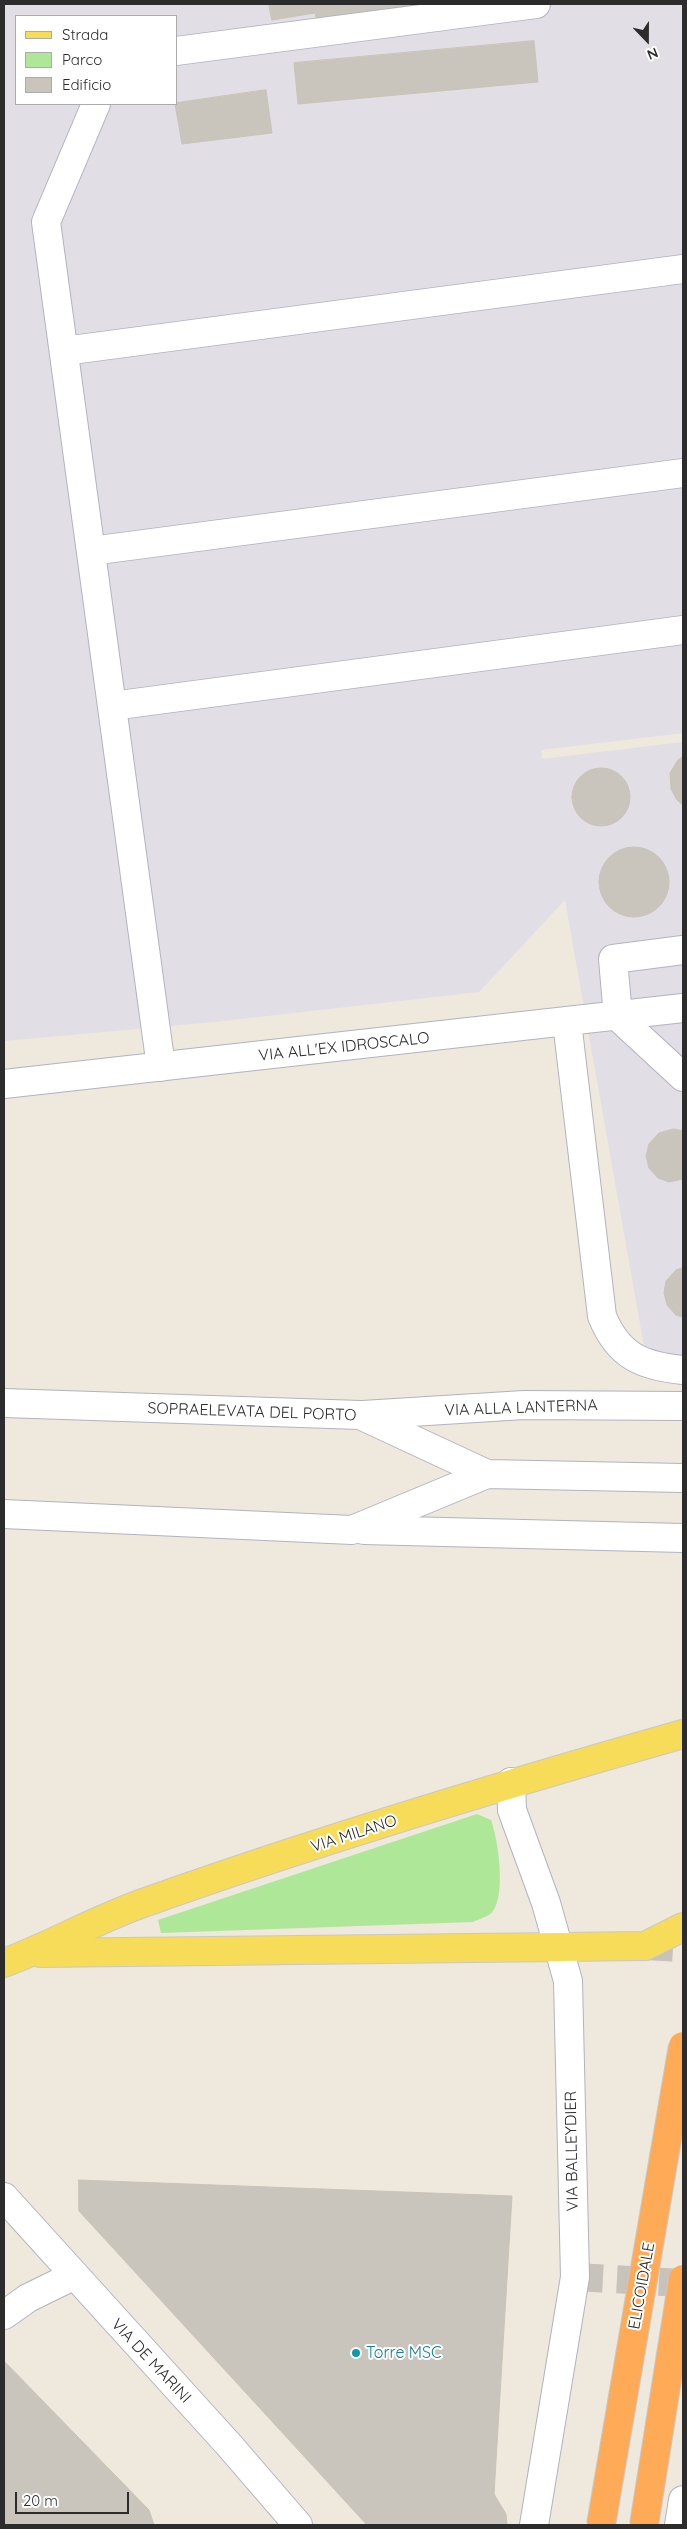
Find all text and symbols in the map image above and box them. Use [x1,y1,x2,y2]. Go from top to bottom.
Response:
legend [15,15,178,105]
north arrow [622,15,672,65]
text: Strada [62,25,108,44]
text: N [644,44,661,64]
text: Parco [62,50,102,69]
text: Edificio [62,75,111,94]
street label: VIA ALL'EX IDROSCALO [258,1028,430,1066]
street label: VIA ALLA LANTERNA [444,1396,598,1420]
street label: SOPRAELEVATA DEL PORTO [147,1399,357,1425]
street label: VIA MILANO [309,1811,399,1857]
street label: VIA BALLEYDIER [561,2091,583,2211]
street label: ELICOIDALE [625,2241,659,2331]
street label: VIA DE MARINI [107,2315,195,2407]
place label: Torre MSC [366,2343,441,2363]
marker: Torre MSC [350,2347,362,2359]
scale bar [18,2482,131,2514]
text: 20 m [23,2491,58,2510]

